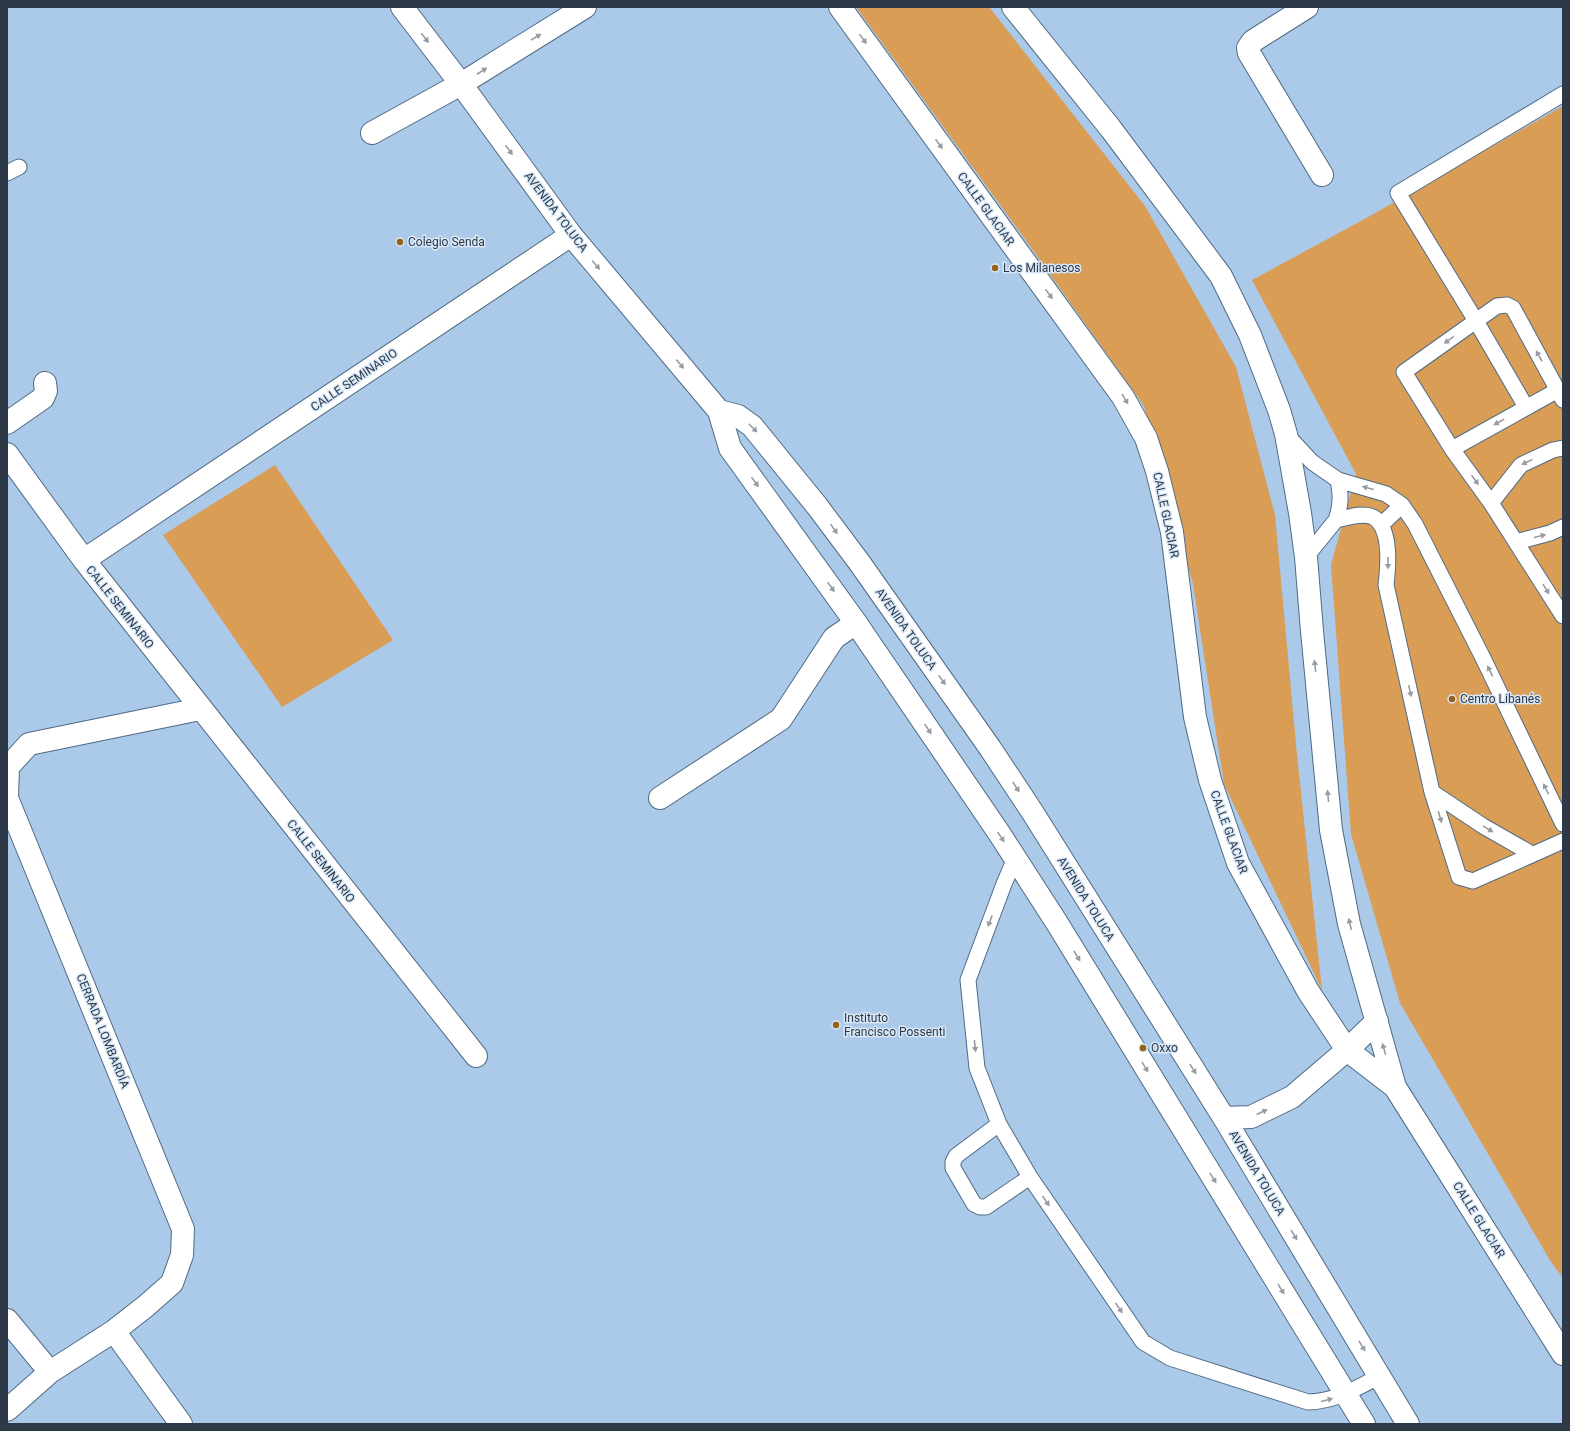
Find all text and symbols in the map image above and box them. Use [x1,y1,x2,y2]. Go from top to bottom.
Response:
one-way arrow [421,33,430,44]
one-way arrow [531,33,541,41]
one-way arrow [859,33,867,44]
one-way arrow [476,67,488,74]
one-way arrow [935,138,943,149]
one-way arrow [505,145,513,155]
street label: AVENIDA TOLUCA [521,169,591,255]
street label: CALLE GLACIAR [955,170,1018,249]
place label: Colegio Senda [408,235,485,249]
marker: Colegio Senda [395,237,405,247]
one-way arrow [592,259,601,270]
place label: Los Milanesos [1003,261,1081,275]
marker: Los Milanesos [990,263,1000,273]
one-way arrow [1044,289,1052,299]
one-way arrow [1444,336,1454,344]
street label: CALLE SEMINARIO [308,346,400,414]
one-way arrow [1536,350,1542,362]
one-way arrow [675,359,684,370]
one-way arrow [1121,394,1128,405]
one-way arrow [1493,419,1505,426]
one-way arrow [748,423,758,433]
one-way arrow [1521,459,1533,465]
street label: CALLE GLACIAR [1150,471,1182,560]
one-way arrow [1471,475,1479,486]
one-way arrow [751,477,759,487]
one-way arrow [1362,485,1374,491]
one-way arrow [830,524,838,534]
one-way arrow [1534,532,1546,538]
one-way arrow [1385,557,1391,570]
street label: CALLE SEMINARIO [83,563,157,651]
one-way arrow [827,582,835,593]
one-way arrow [1542,584,1550,594]
street label: AVENIDA TOLUCA [873,585,940,673]
one-way arrow [1312,660,1319,672]
one-way arrow [1487,666,1493,677]
one-way arrow [938,675,946,686]
one-way arrow [1407,684,1413,697]
place label: Centro Libanés [1460,692,1540,706]
marker: Centro Libanés [1447,694,1457,704]
one-way arrow [924,724,932,734]
one-way arrow [1012,782,1020,793]
one-way arrow [1543,783,1549,794]
street label: CALLE GLACIAR [1207,789,1251,876]
one-way arrow [1325,790,1331,802]
one-way arrow [1437,811,1443,823]
street label: CALLE SEMINARIO [284,817,358,905]
one-way arrow [1482,825,1494,832]
one-way arrow [997,832,1005,842]
street label: AVENIDA TOLUCA [1054,854,1118,944]
one-way arrow [986,915,992,927]
one-way arrow [1346,918,1352,930]
one-way arrow [1074,950,1081,962]
street label: CERRADA LOMBARDÍA [74,971,133,1091]
place label: Instituto Francisco Possenti [844,1011,946,1039]
marker: Instituto Francisco Possenti [831,1020,841,1030]
one-way arrow [971,1040,978,1052]
place label: Oxxo [1151,1041,1178,1055]
marker: Oxxo [1138,1043,1148,1053]
one-way arrow [1381,1043,1387,1055]
one-way arrow [1141,1062,1149,1072]
one-way arrow [1189,1064,1197,1075]
one-way arrow [1256,1109,1267,1115]
street label: AVENIDA TOLUCA [1226,1128,1288,1218]
one-way arrow [1209,1173,1217,1183]
street label: CALLE GLACIAR [1450,1179,1508,1261]
one-way arrow [1042,1196,1050,1206]
one-way arrow [1291,1229,1298,1241]
one-way arrow [1278,1283,1285,1295]
one-way arrow [1115,1303,1123,1313]
one-way arrow [1358,1340,1365,1352]
one-way arrow [1322,1397,1334,1403]

